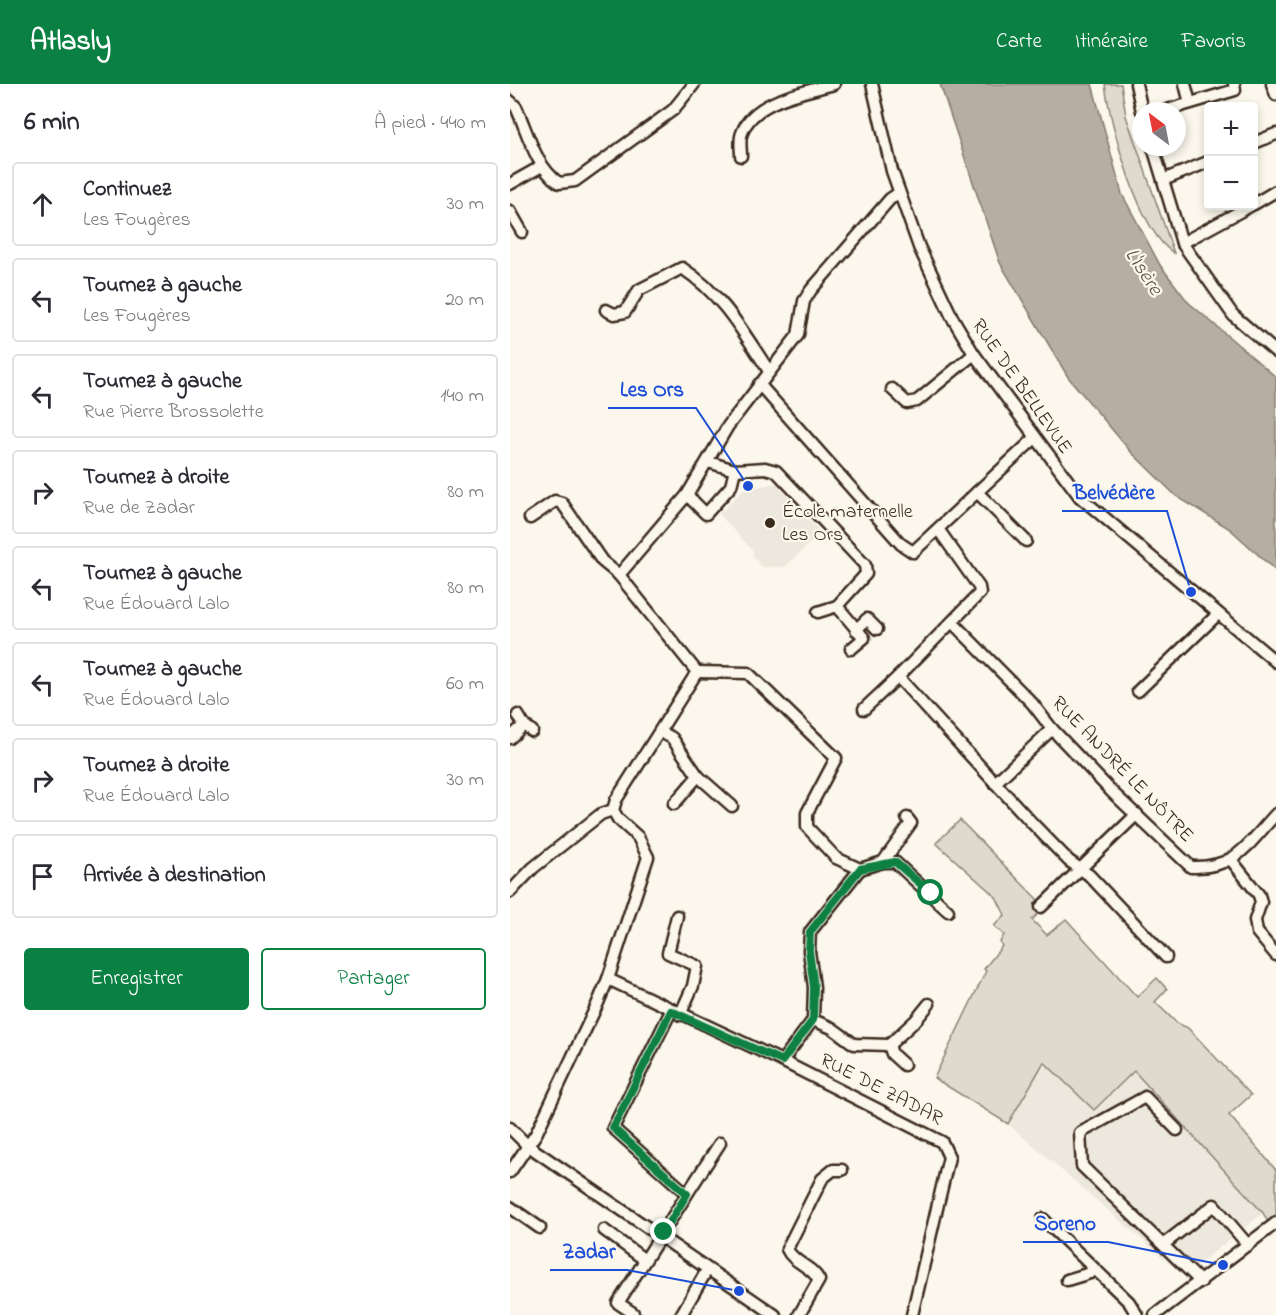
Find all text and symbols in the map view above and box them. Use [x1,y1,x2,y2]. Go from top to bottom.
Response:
text: Atlasly [30,22,111,63]
text: Carte [996,27,1042,57]
text: Itinéraire [1075,27,1148,57]
text: Favoris [1181,27,1246,57]
north arrow [1132,102,1186,156]
map controls [1204,102,1258,210]
button: + [1204,102,1258,156]
text: 6 min [24,104,80,142]
text: À pied · 440 m [374,109,486,138]
button: − [1204,156,1258,210]
text: Continuez [83,174,171,206]
icon: ahead [26,188,59,221]
text: 30 m [447,190,484,219]
text: Les Fougères [83,206,191,235]
water label: L'Isère [1117,242,1170,303]
text: Tournez à gauche [83,270,242,302]
icon: left [26,284,59,317]
text: 20 m [445,286,484,315]
text: Les Fougères [83,302,191,331]
street label: RUE DE BELLEVUE [963,313,1079,461]
text: Tournez à gauche [83,366,242,398]
callout: Les Ors [608,369,696,408]
text: Les Ors [620,376,684,406]
icon: left [26,380,59,413]
text: 140 m [440,382,484,411]
text: Rue Pierre Brossolette [83,398,264,427]
text: Tournez à droite [83,462,229,494]
callout: Belvédère [1062,472,1167,511]
icon: right [26,476,59,509]
text: 80 m [447,478,484,507]
text: Belvédère [1072,479,1155,509]
text: Rue de Zadar [83,494,195,523]
place label: École maternelle Les Ors [782,498,913,550]
marker: École maternelle Les Ors [763,516,777,530]
text: Tournez à gauche [83,558,242,590]
icon: left [26,572,59,605]
text: 80 m [447,574,484,603]
text: Rue Édouard Lalo [83,590,230,619]
text: Tournez à gauche [83,654,242,686]
icon: left [26,668,59,701]
text: 60 m [446,670,484,699]
text: Rue Édouard Lalo [83,686,230,715]
street label: RUE ANDRÉ LE NÔTRE [1044,690,1200,850]
text: Tournez à droite [83,750,229,782]
icon: right [26,764,59,797]
text: 30 m [447,766,484,795]
text: Rue Édouard Lalo [83,782,230,811]
icon: arrive [26,860,59,893]
text: Arrivée à destination [83,860,266,892]
route start [917,879,943,905]
button: Enregistrer [24,948,249,1010]
button: Partager [261,948,486,1010]
street label: RUE DE ZADAR [815,1047,948,1134]
callout: Soreno [1023,1203,1108,1242]
text: Soreno [1034,1210,1096,1240]
route end [650,1218,676,1244]
callout: Zadar [550,1231,627,1270]
text: Zadar [563,1238,616,1268]

